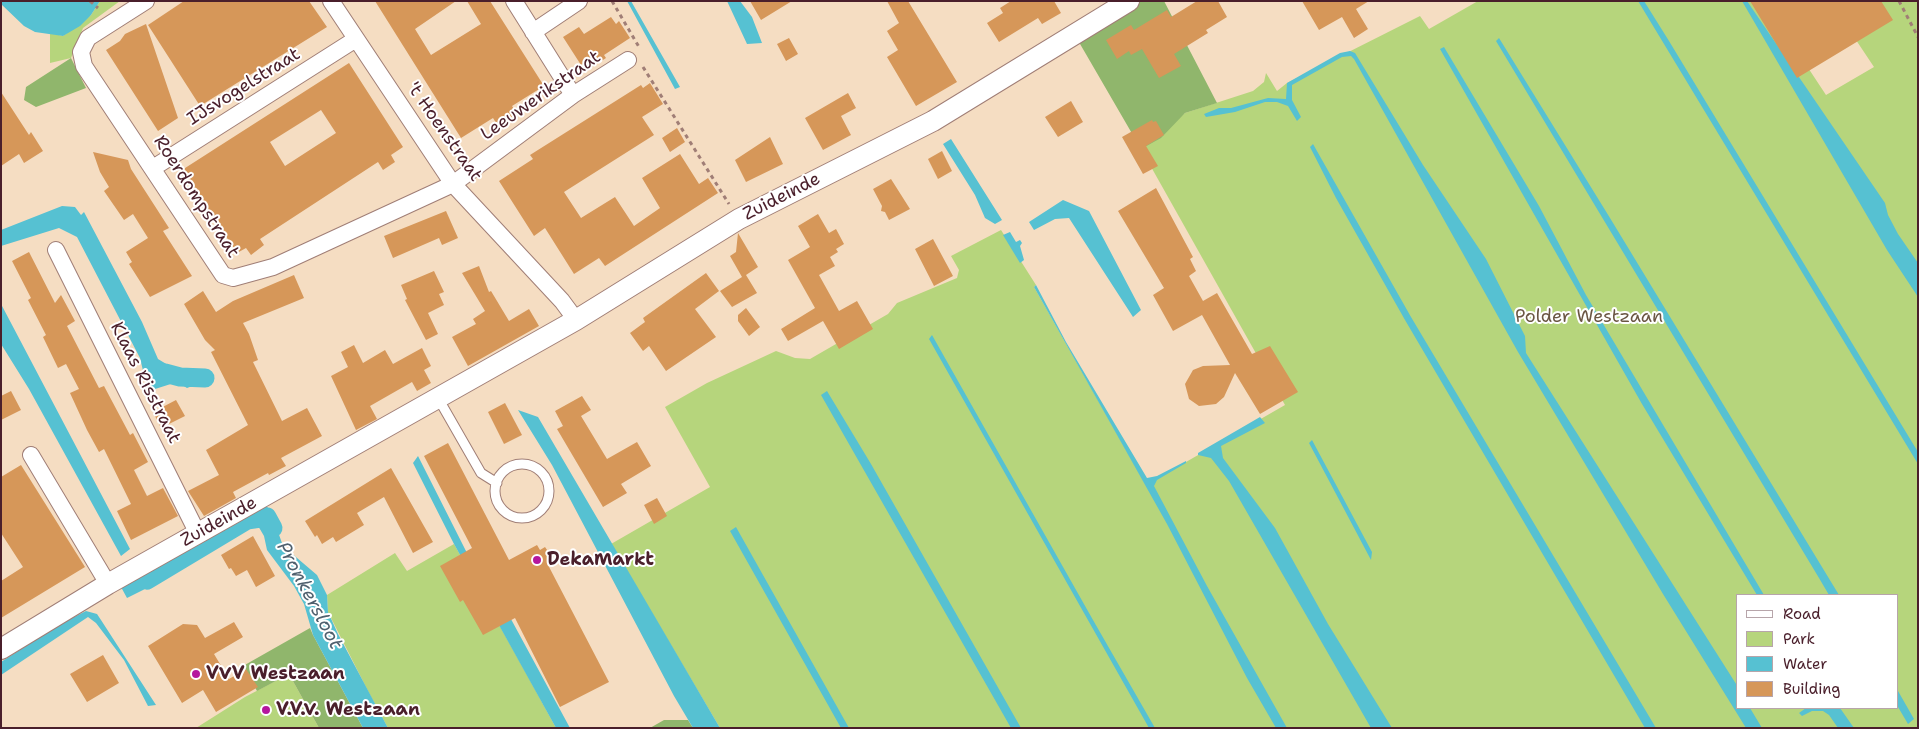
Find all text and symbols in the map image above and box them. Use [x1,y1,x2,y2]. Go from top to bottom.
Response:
street label: IJsvogelstraat [184,44,304,130]
street label: Leeuwerikstraat [477,47,605,145]
street label: 't Hoenstraat [402,78,486,186]
street label: Roerdompstraat [148,132,244,262]
street label: Zuideinde [740,168,824,226]
park label: Polder Westzaan [1515,306,1663,328]
street label: Klaas Risstraat [105,319,185,447]
street label: Zuideinde [177,492,261,552]
water label: Pronkersloot [271,538,347,654]
place label: DekaMarkt [547,549,654,571]
marker: DekaMarkt [531,554,543,566]
legend [1736,594,1899,709]
text: Road [1783,604,1821,624]
text: Park [1783,629,1815,649]
text: Water [1783,654,1827,674]
place label: VVV Westzaan [206,663,345,685]
marker: VVV Westzaan [190,668,202,680]
text: Building [1783,679,1840,699]
place label: V.V.V. Westzaan [276,699,420,721]
marker: V.V.V. Westzaan [260,704,272,716]

